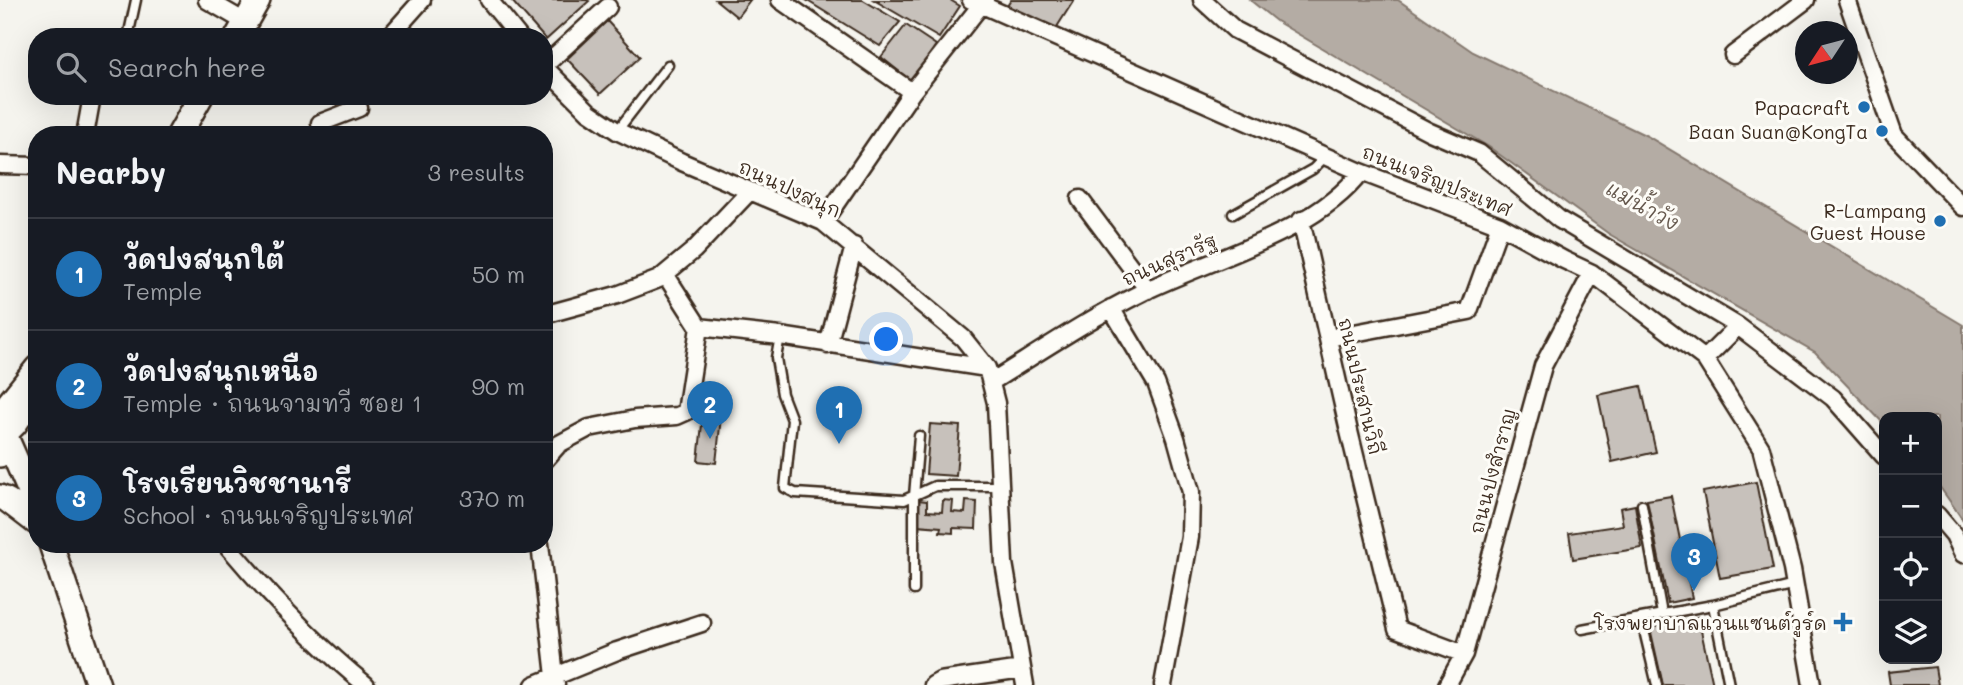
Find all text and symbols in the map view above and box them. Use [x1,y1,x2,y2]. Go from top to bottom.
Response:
north arrow [1795,21,1858,84]
search box [28,28,553,105]
icon: search [52,48,90,86]
text: Search here [108,50,266,84]
place label: Papacraft [1755,95,1850,120]
marker: Papacraft [1856,99,1872,115]
place label: Baan Suan@KongTa [1689,119,1868,144]
marker: Baan Suan@KongTa [1874,123,1890,139]
street label: ถนนเจริญประเทศ [1358,139,1516,222]
text: Nearby [56,152,166,192]
street label: ถนนปงสนุก [734,153,845,225]
text: 3 results [428,157,525,187]
water label: แม่น้ำวัง [1602,170,1686,236]
place label: R-Lampang Guest House [1810,198,1926,245]
marker: R-Lampang Guest House [1932,213,1948,229]
street label: ถนนสุรารัฐ [1118,227,1221,293]
text: วัดปงสนุกใต้ [123,242,284,276]
text: 1 [74,259,84,289]
text: 50 m [472,259,525,289]
text: Temple [123,276,203,306]
street label: ถนนประสานวิถี [1333,315,1389,457]
your location [869,322,903,356]
text: วัดปงสนุกเหนือ [123,354,318,388]
text: 2 [73,371,85,401]
text: 90 m [472,371,525,401]
pin: 2 [687,381,733,439]
pin: 1 [816,386,862,444]
text: Temple · ถนนจามทวี ซอย 1 [123,388,422,418]
street label: ถนนปงสำราญ [1463,406,1521,536]
map controls [1879,412,1942,664]
button: + [1879,412,1942,475]
text: โรงเรียนวิชชานารี [123,466,352,500]
button: − [1879,475,1942,538]
text: 3 [72,483,86,513]
text: 370 m [459,483,525,513]
text: School · ถนนเจริญประเทศ [123,500,413,530]
pin: 3 [1671,533,1717,591]
button: locate [1879,538,1942,601]
button: layers [1879,601,1942,664]
place label: โรงพยาบาลแวนแซนต์วูร์ด [1593,610,1827,637]
marker: โรงพยาบาลแวนแซนต์วูร์ด [1833,612,1853,632]

